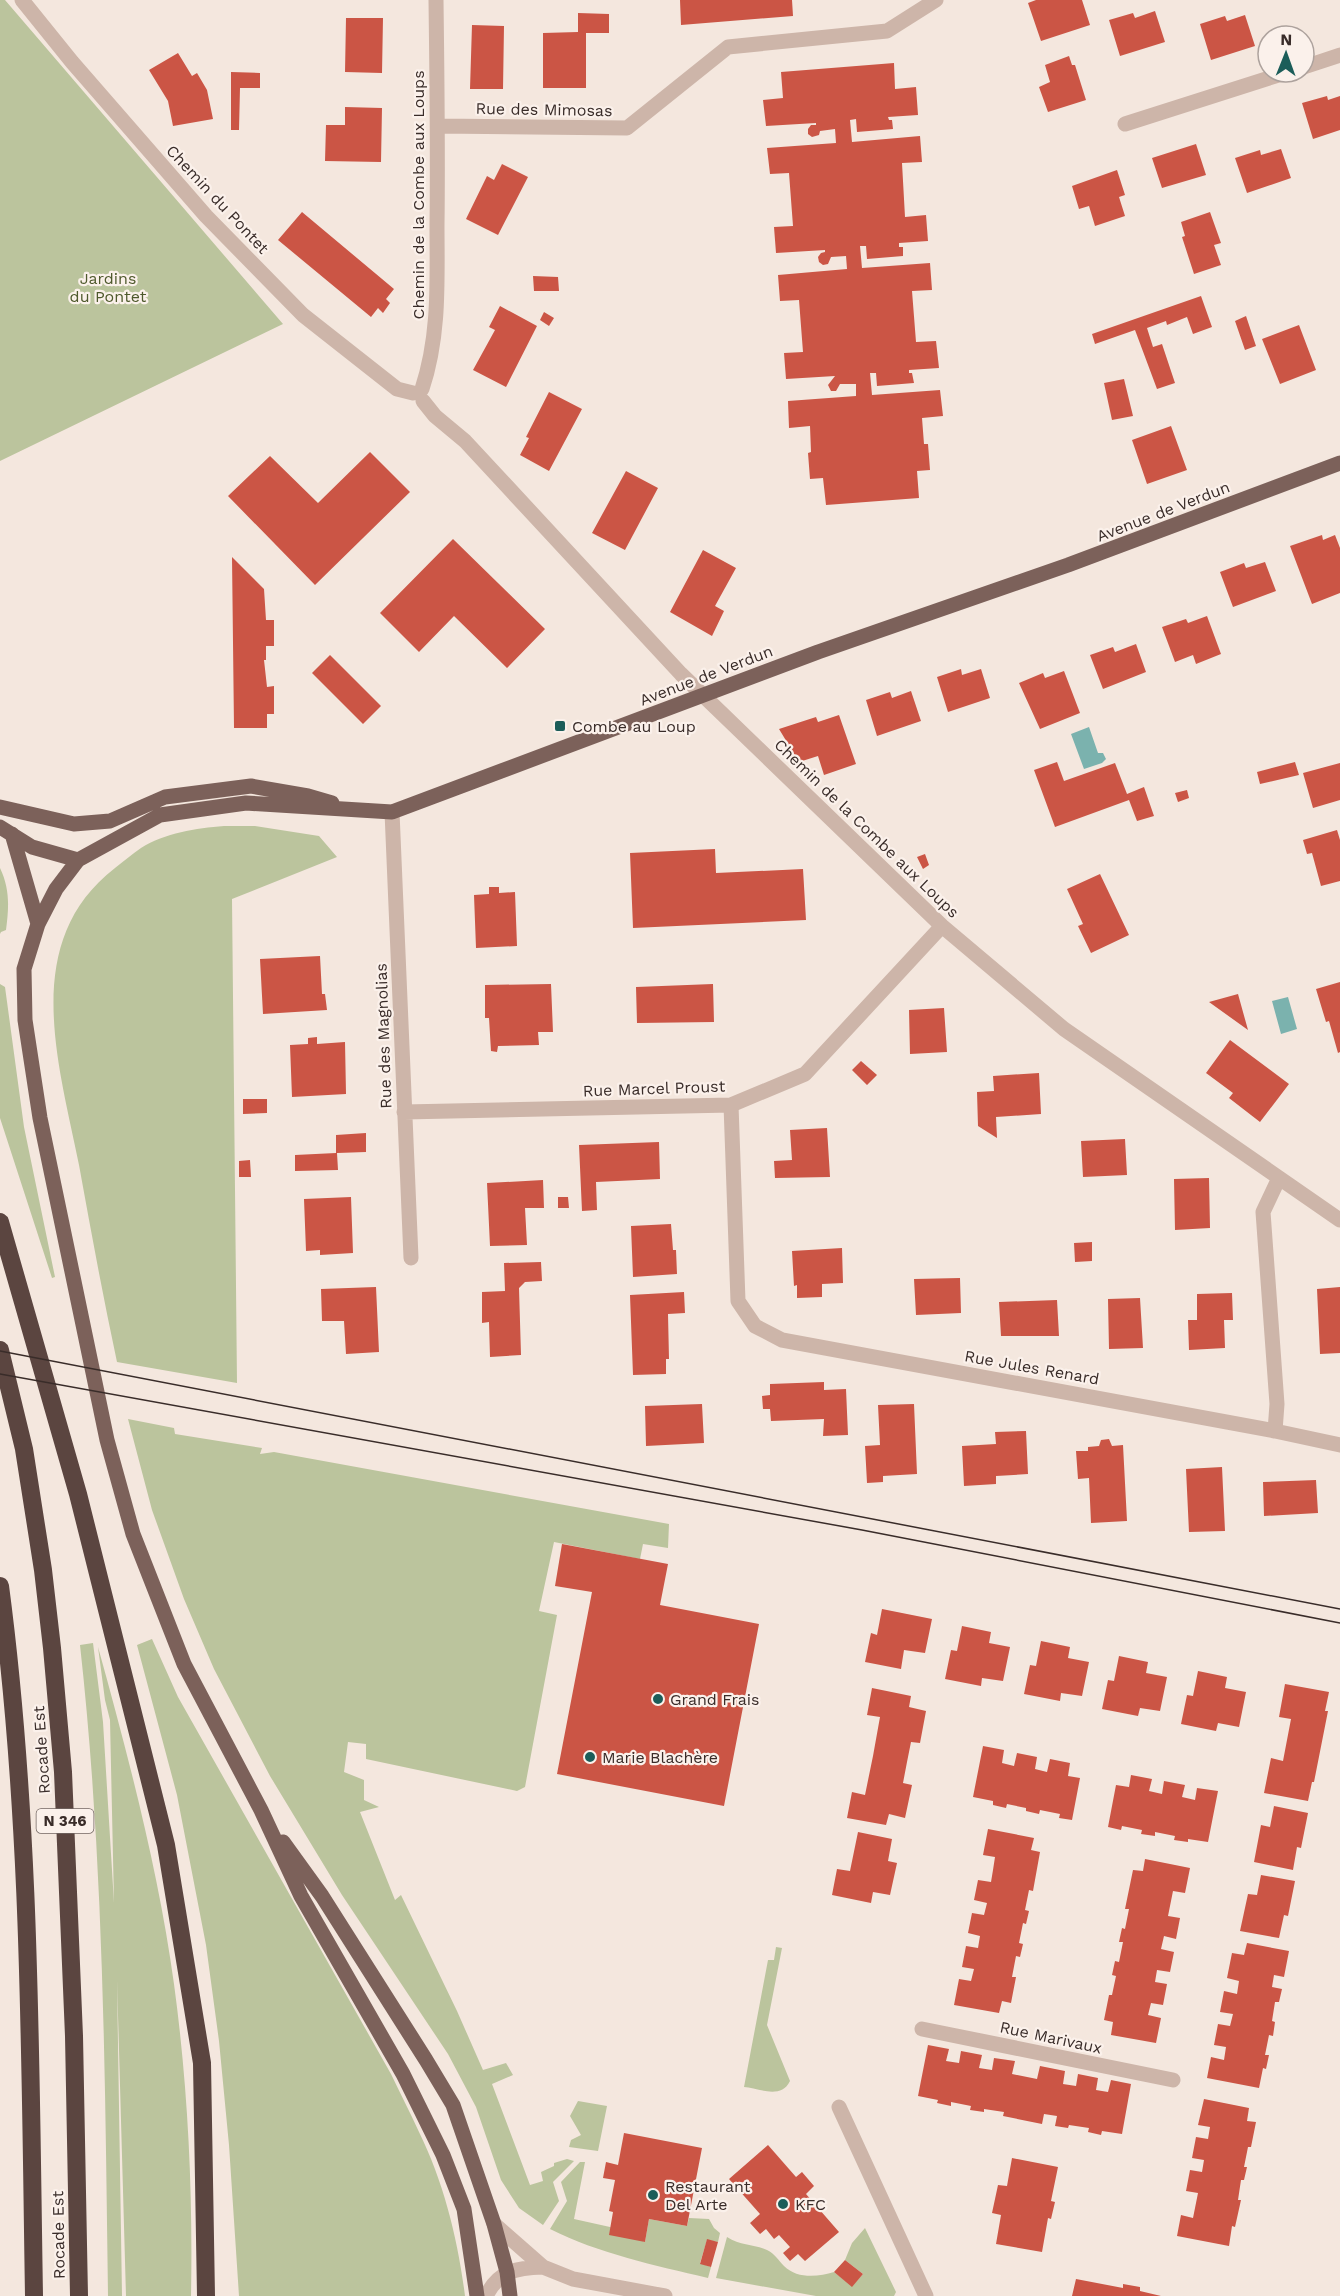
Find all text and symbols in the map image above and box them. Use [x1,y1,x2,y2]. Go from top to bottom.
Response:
north arrow [1256,24,1316,84]
text: N [1280,30,1292,49]
street label: Chemin de la Combe aux Loups [409,70,428,320]
street label: Rue des Mimosas [475,99,613,120]
street label: Chemin du Pontet [162,141,273,258]
park label: Jardins du Pontet [70,269,147,306]
street label: Avenue de Verdun [1094,477,1232,546]
street label: Avenue de Verdun [637,641,775,710]
place label: Combe au Loup [572,717,696,736]
marker: Combe au Loup [553,719,567,733]
street label: Chemin de la Combe aux Loups [770,735,963,922]
street label: Rue des Magnolias [371,963,396,1109]
street label: Rue Marcel Proust [582,1077,726,1100]
street label: Rue Jules Renard [963,1346,1101,1389]
place label: Grand Frais [670,1690,760,1709]
marker: Grand Frais [651,1692,665,1706]
street label: Rocade Est [29,1705,54,1795]
place label: Marie Blachère [602,1748,718,1767]
marker: Marie Blachère [583,1750,597,1764]
road number: N 346 [36,1809,94,1833]
street label: Rue Marivaux [998,2017,1104,2058]
place label: Restaurant Del Arte [665,2177,751,2214]
marker: Restaurant Del Arte [646,2188,660,2202]
street label: Rocade Est [48,2191,69,2279]
place label: KFC [795,2195,826,2214]
marker: KFC [776,2197,790,2211]

